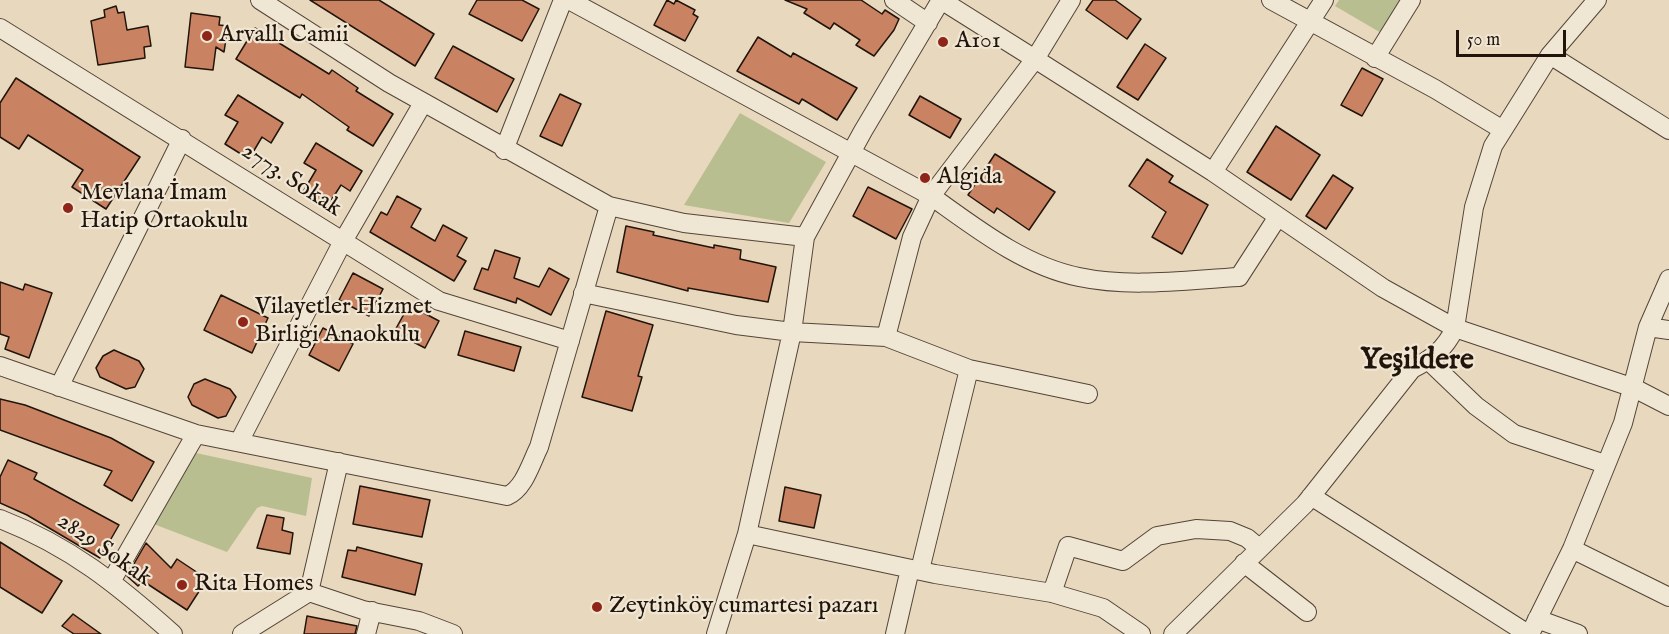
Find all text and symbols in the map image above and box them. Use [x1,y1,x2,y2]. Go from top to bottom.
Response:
scale bar [1459,18,1568,56]
place label: Arvallı Camii [219,22,349,50]
place label: A101 [955,28,1001,56]
marker: Arvallı Camii [200,29,214,43]
text: 50 m [1467,29,1500,52]
marker: A101 [936,35,950,49]
street label: 2773. Sokak [235,138,347,224]
place label: Algida [937,164,1002,192]
marker: Algida [918,171,932,185]
place label: Mevlana İmam Hatip Ortaokulu [80,180,248,236]
marker: Mevlana İmam Hatip Ortaokulu [61,201,75,215]
place label: Vilayetler Hizmet Birliği Anaokulu [255,294,432,350]
marker: Vilayetler Hizmet Birliği Anaokulu [236,315,250,329]
district label: Yeşildere [1360,344,1474,380]
street label: 2829 Sokak [51,508,157,594]
place label: Rita Homes [194,571,313,599]
marker: Rita Homes [175,578,189,592]
place label: Zeytinköy cumartesi pazarı [609,593,878,621]
marker: Zeytinköy cumartesi pazarı [590,600,604,614]

